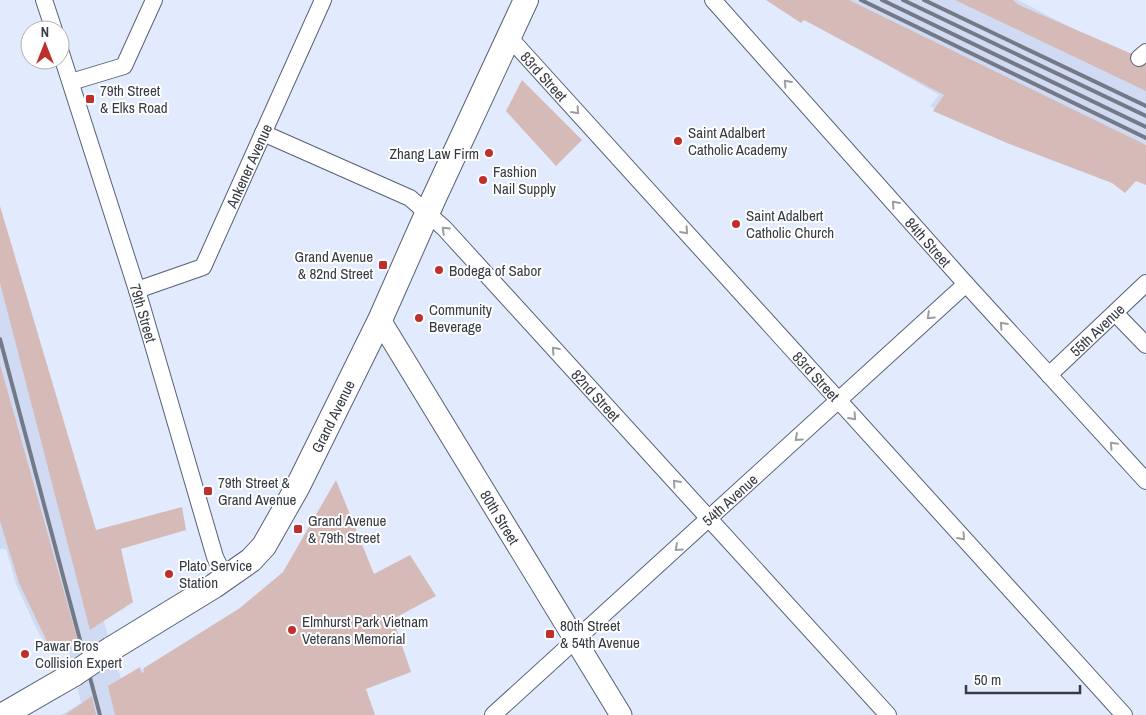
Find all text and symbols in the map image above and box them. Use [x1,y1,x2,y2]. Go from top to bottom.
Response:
north arrow [20,20,70,70]
text: N [41,23,49,41]
street label: 83rd Street [516,46,573,106]
one-way arrow [784,79,793,88]
place label: 79th Street & Elks Road [100,80,168,118]
marker: 79th Street & Elks Road [84,93,96,105]
one-way arrow [570,105,579,114]
street label: Ankener Avenue [220,120,277,212]
place label: Saint Adalbert Catholic Academy [688,122,788,160]
marker: Saint Adalbert Catholic Academy [672,135,684,147]
place label: Zhang Law Firm [389,143,479,164]
marker: Zhang Law Firm [483,147,495,159]
place label: Fashion Nail Supply [493,161,557,199]
marker: Fashion Nail Supply [477,174,489,186]
one-way arrow [892,200,901,209]
place label: Saint Adalbert Catholic Church [746,205,834,243]
street label: 84th Street [901,212,957,272]
marker: Saint Adalbert Catholic Church [730,218,742,230]
one-way arrow [679,226,688,235]
one-way arrow [442,227,451,236]
place label: Grand Avenue & 82nd Street [295,246,374,284]
marker: Grand Avenue & 82nd Street [377,259,389,271]
place label: Bodega of Sabor [449,260,541,281]
marker: Bodega of Sabor [433,264,445,276]
street label: 79th Street [125,281,162,345]
street label: 55th Avenue [1065,298,1129,361]
place label: Community Beverage [429,299,493,337]
one-way arrow [927,311,936,320]
marker: Community Beverage [413,312,425,324]
one-way arrow [1000,321,1009,330]
one-way arrow [552,346,561,355]
street label: 83rd Street [788,346,845,406]
street label: 82nd Street [567,364,626,426]
street label: Grand Avenue [306,376,359,456]
one-way arrow [847,411,856,420]
one-way arrow [794,432,803,441]
one-way arrow [1110,441,1119,450]
street label: 54th Avenue [697,469,762,530]
place label: 79th Street & Grand Avenue [218,472,297,510]
one-way arrow [673,480,682,489]
marker: 79th Street & Grand Avenue [202,485,214,497]
street label: 80th Street [476,486,525,549]
place label: Grand Avenue & 79th Street [308,510,387,548]
marker: Grand Avenue & 79th Street [292,523,304,535]
one-way arrow [956,532,965,541]
one-way arrow [674,542,683,551]
place label: Plato Service Station [179,555,252,593]
marker: Plato Service Station [163,568,175,580]
place label: Elmhurst Park Vietnam Veterans Memorial [302,611,428,649]
place label: 80th Street & 54th Avenue [560,615,640,653]
marker: Elmhurst Park Vietnam Veterans Memorial [286,624,298,636]
marker: 80th Street & 54th Avenue [544,628,556,640]
place label: Pawar Bros Collision Expert [35,635,122,673]
marker: Pawar Bros Collision Expert [19,648,31,660]
scale bar [966,662,1080,694]
text: 50 m [974,669,1001,690]

